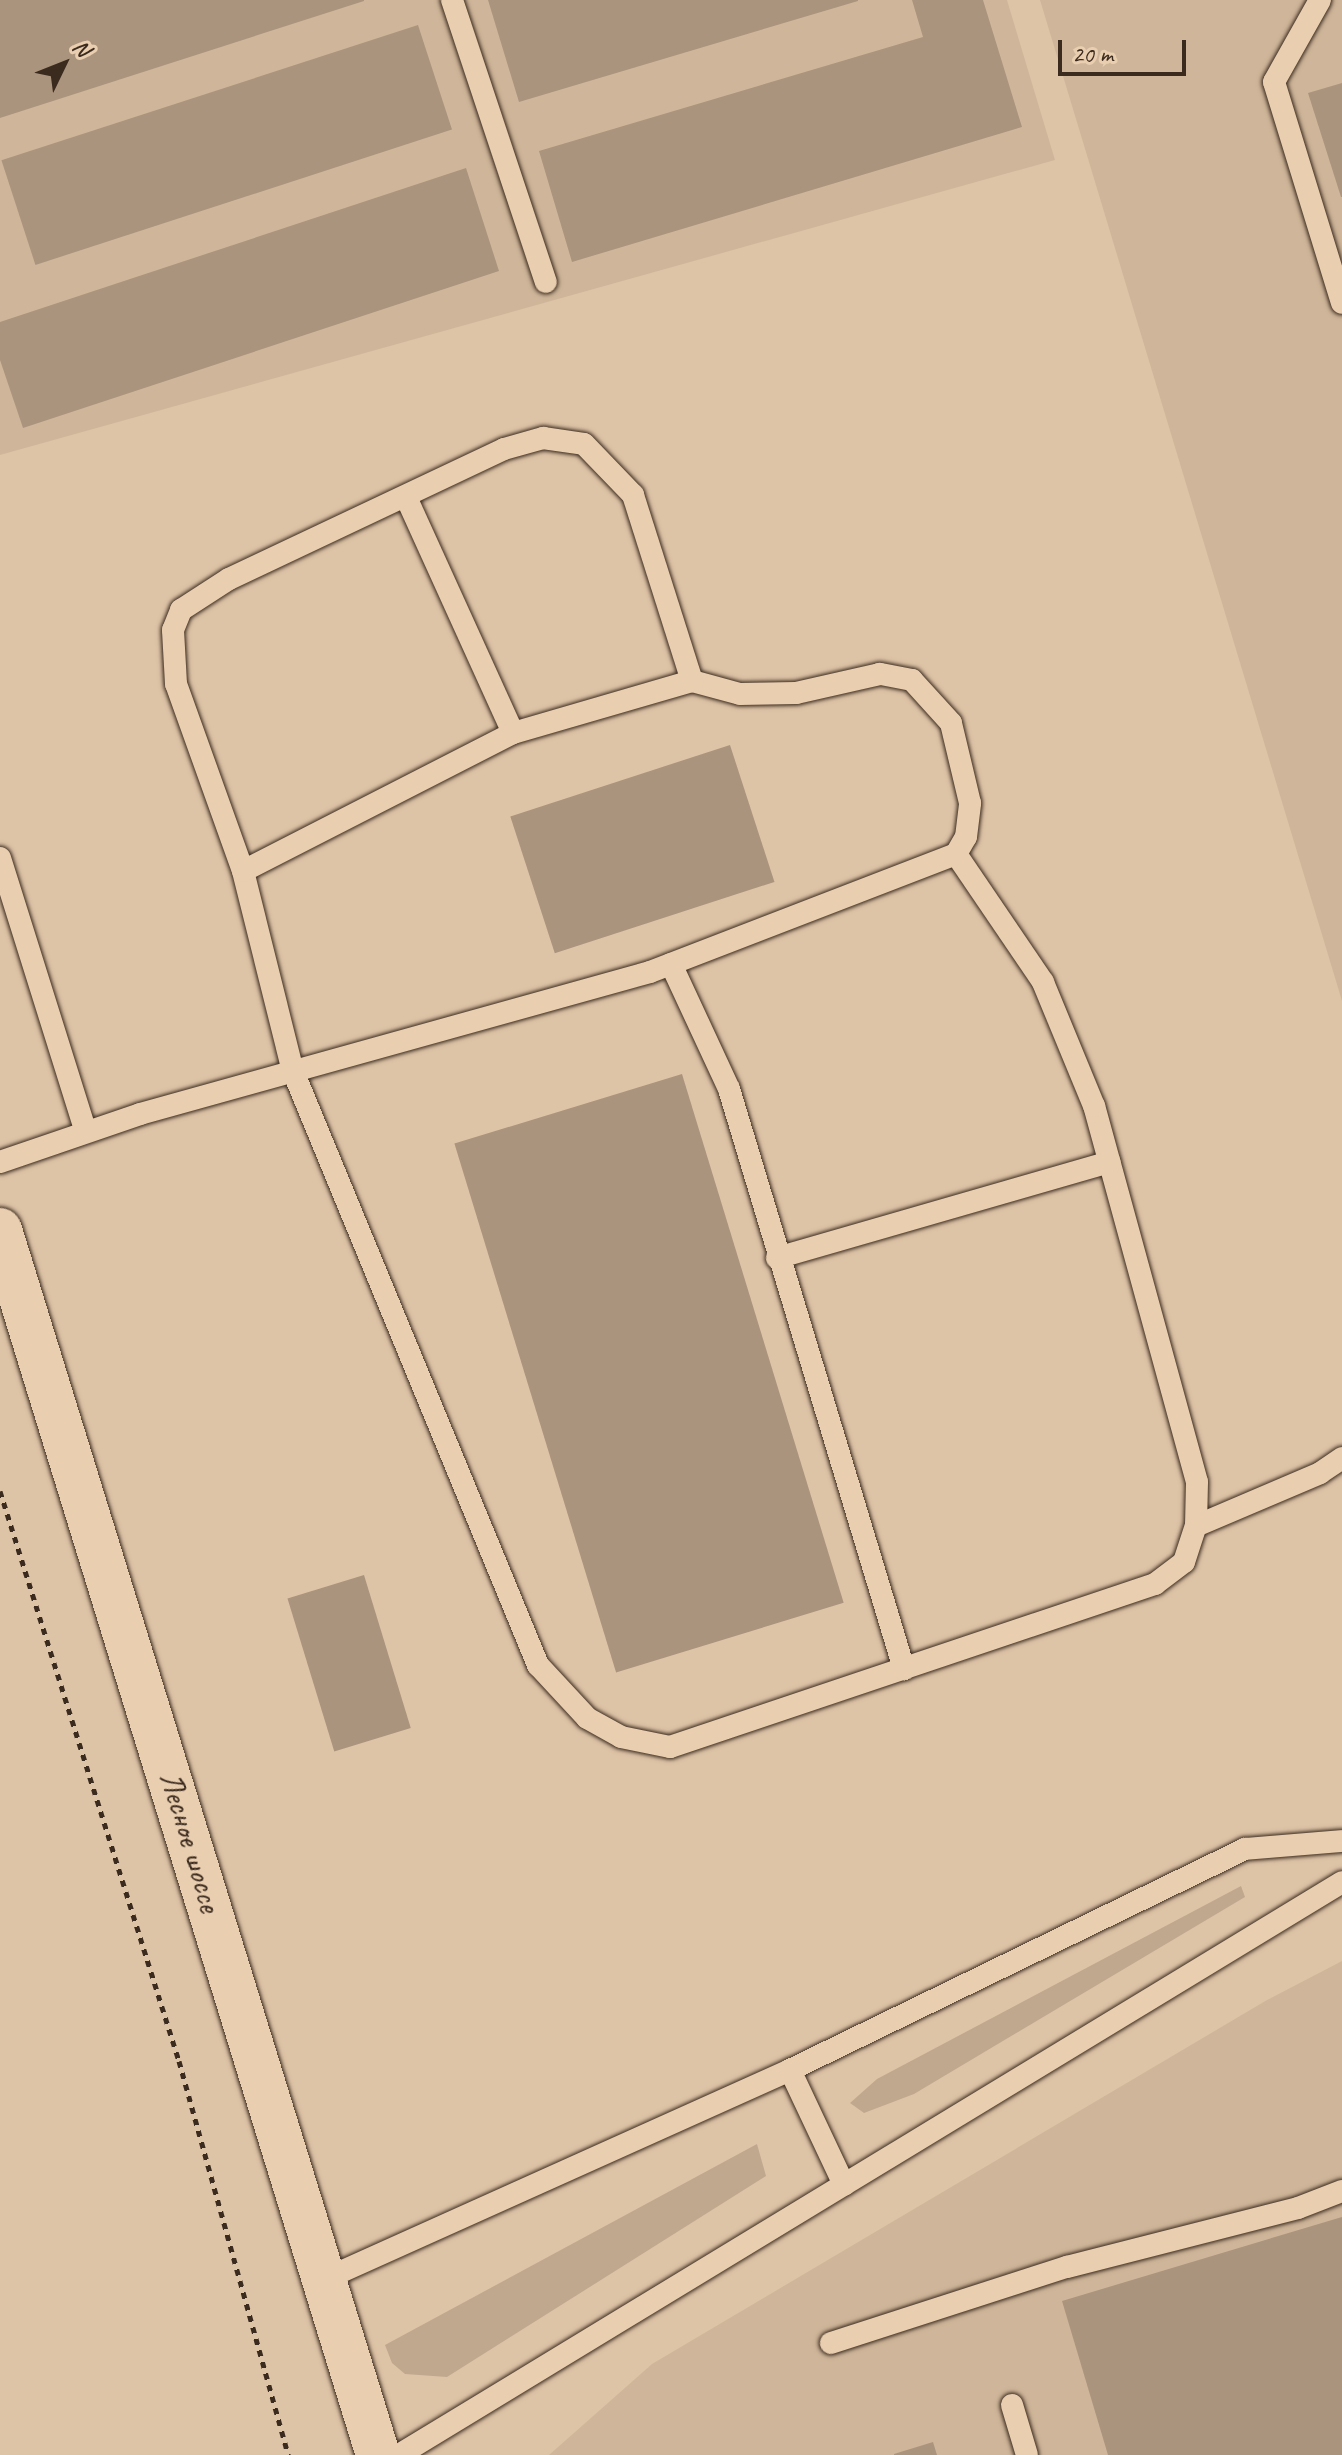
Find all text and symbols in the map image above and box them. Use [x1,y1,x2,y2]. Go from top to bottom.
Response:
north arrow [24,24,104,104]
scale bar [1062,24,1190,74]
text: N [67,33,96,62]
text: 20 m [1072,39,1113,69]
street label: Лесное шоссе [150,1766,230,1918]

